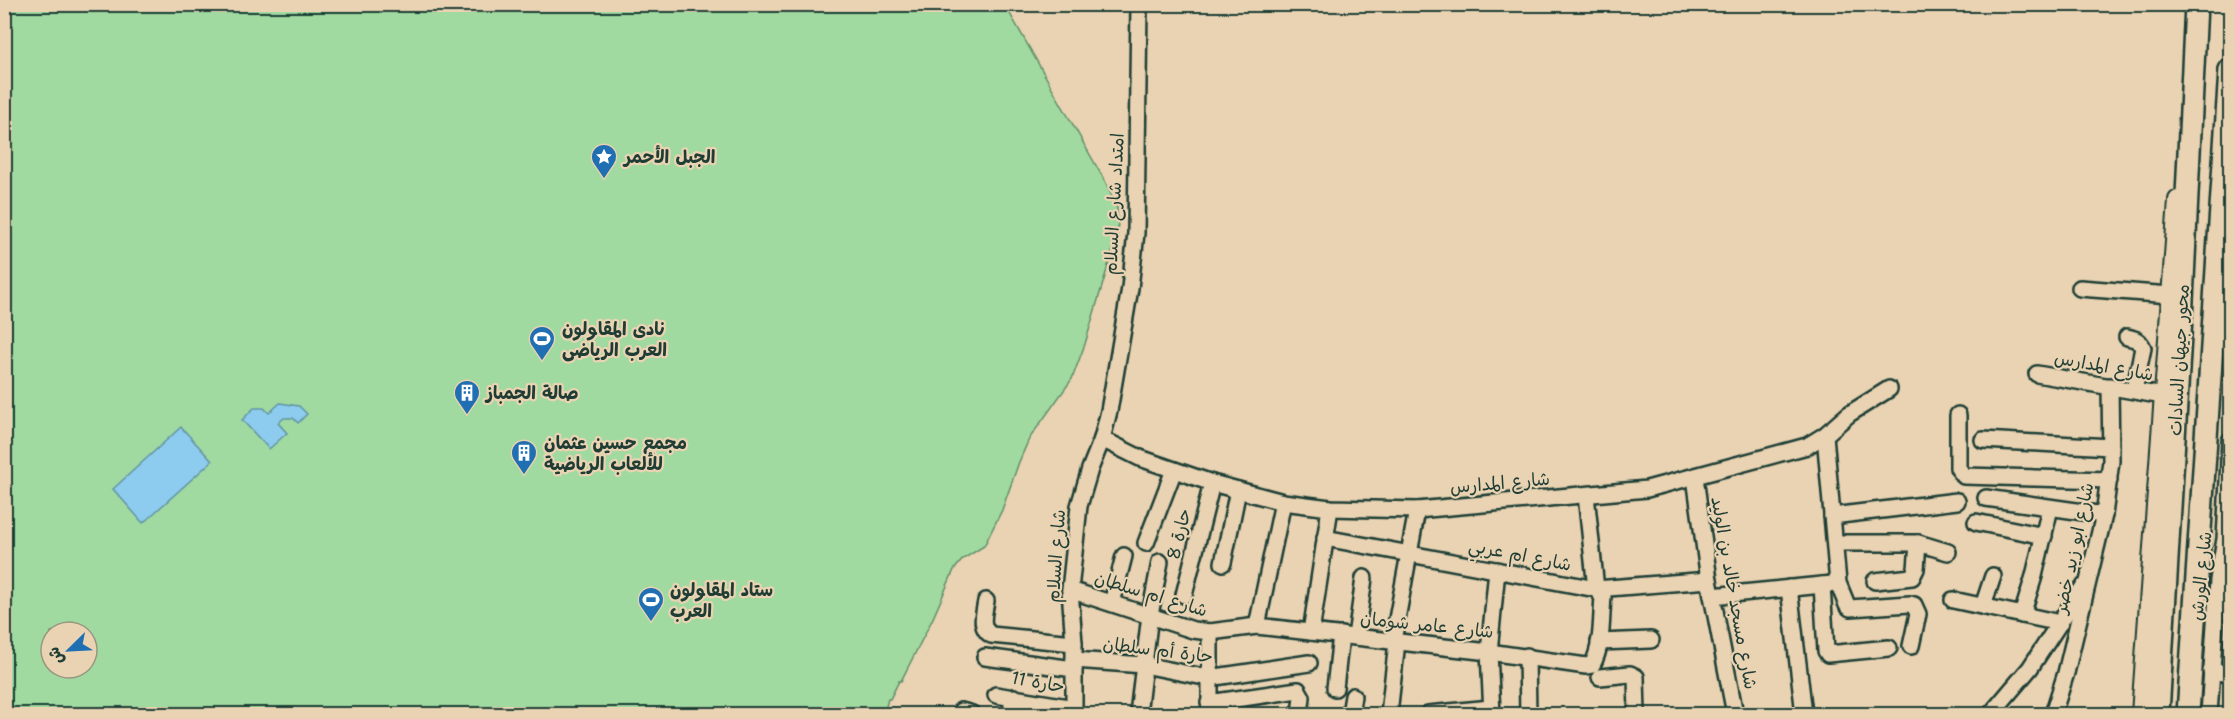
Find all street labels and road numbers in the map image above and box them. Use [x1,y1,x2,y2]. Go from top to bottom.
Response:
street label: امتداد شارع السلام [1098,132,1132,276]
street label: محور جيهان السادات [2163,283,2195,437]
street label: شارع المدارس [2053,345,2155,387]
street label: شارع المدارس [1449,467,1551,499]
street label: شارع ابو زيد خضر [2048,480,2100,618]
street label: شارع مسجد خالد بن الوليد [1705,495,1763,691]
street label: حارة 8 [1161,506,1197,562]
street label: شارع السلام [1041,509,1073,604]
street label: شارع الورش [2184,530,2218,622]
street label: شارع ام عربي [1466,533,1573,581]
street label: شارع ام سلطان [1091,565,1210,624]
street label: شارع عامر شومان [1359,606,1495,644]
street label: حارة أم سلطان [1101,631,1214,671]
street label: حارة 11 [1009,666,1067,698]

